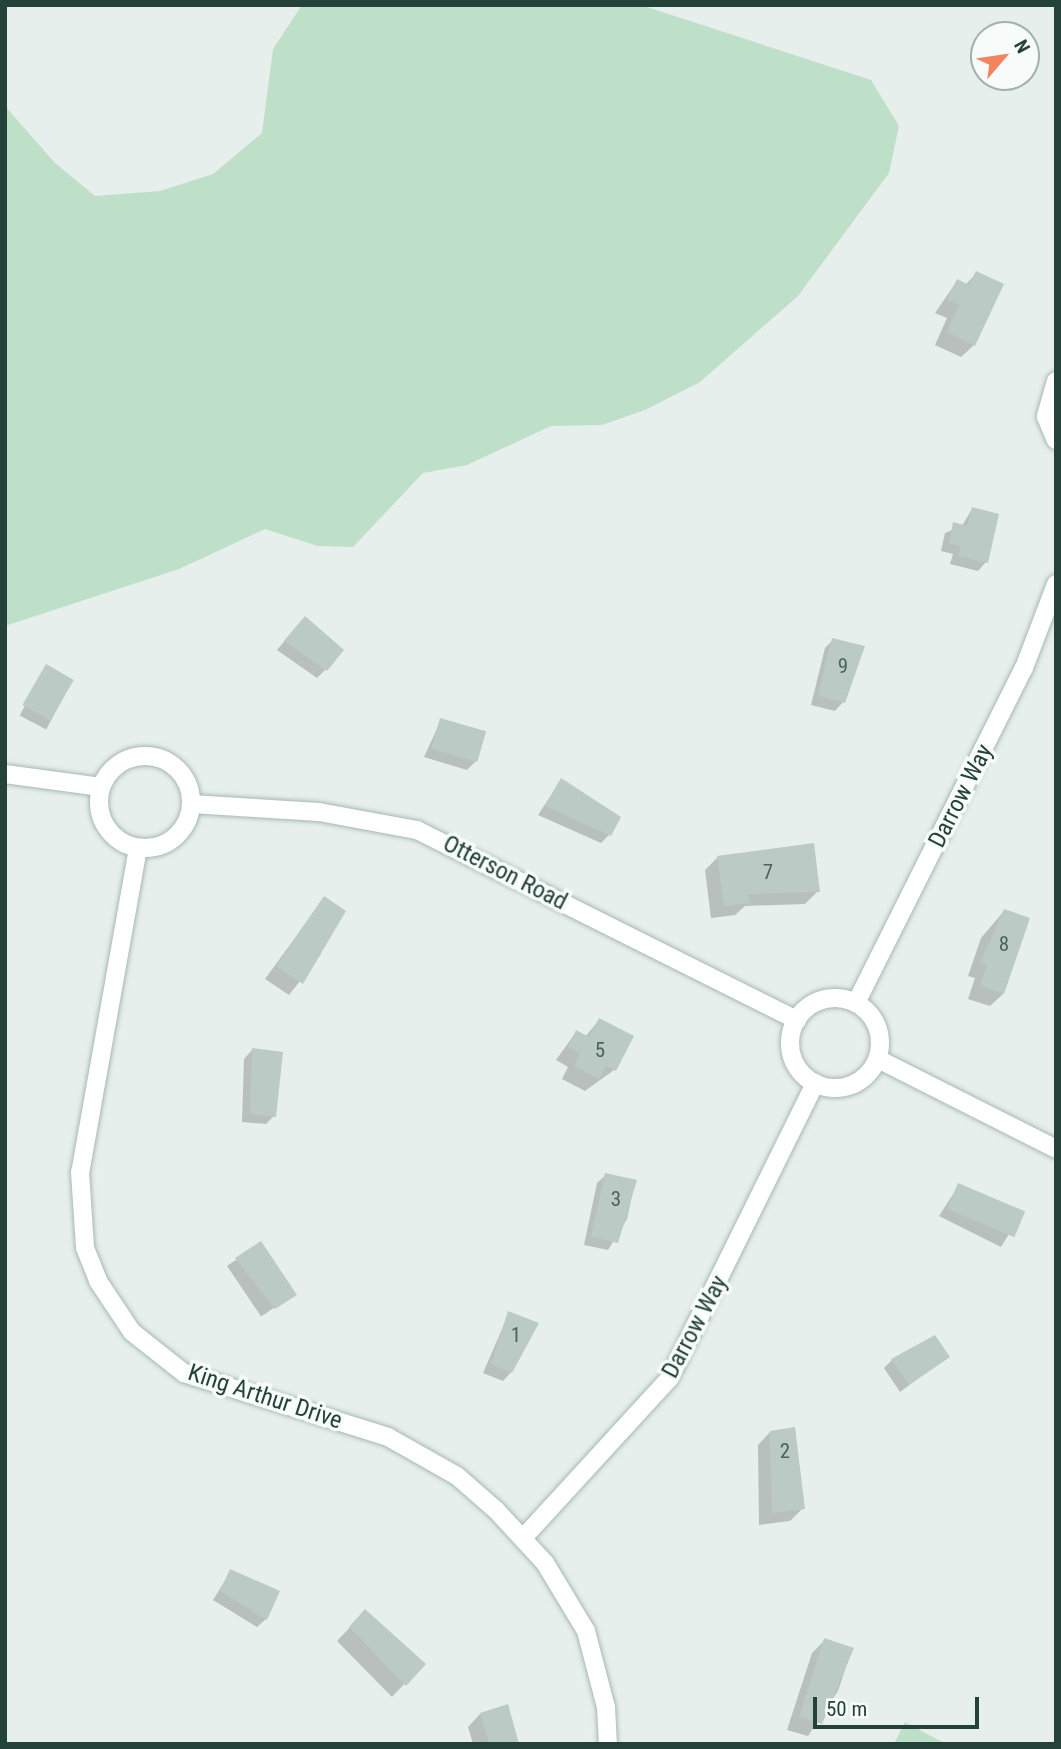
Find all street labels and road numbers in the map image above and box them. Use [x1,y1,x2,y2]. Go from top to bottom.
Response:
street label: Darrow Way [923,740,999,852]
street label: Otterson Road [438,829,572,917]
street label: Darrow Way [656,1271,734,1383]
street label: King Arthur Drive [184,1359,346,1435]

